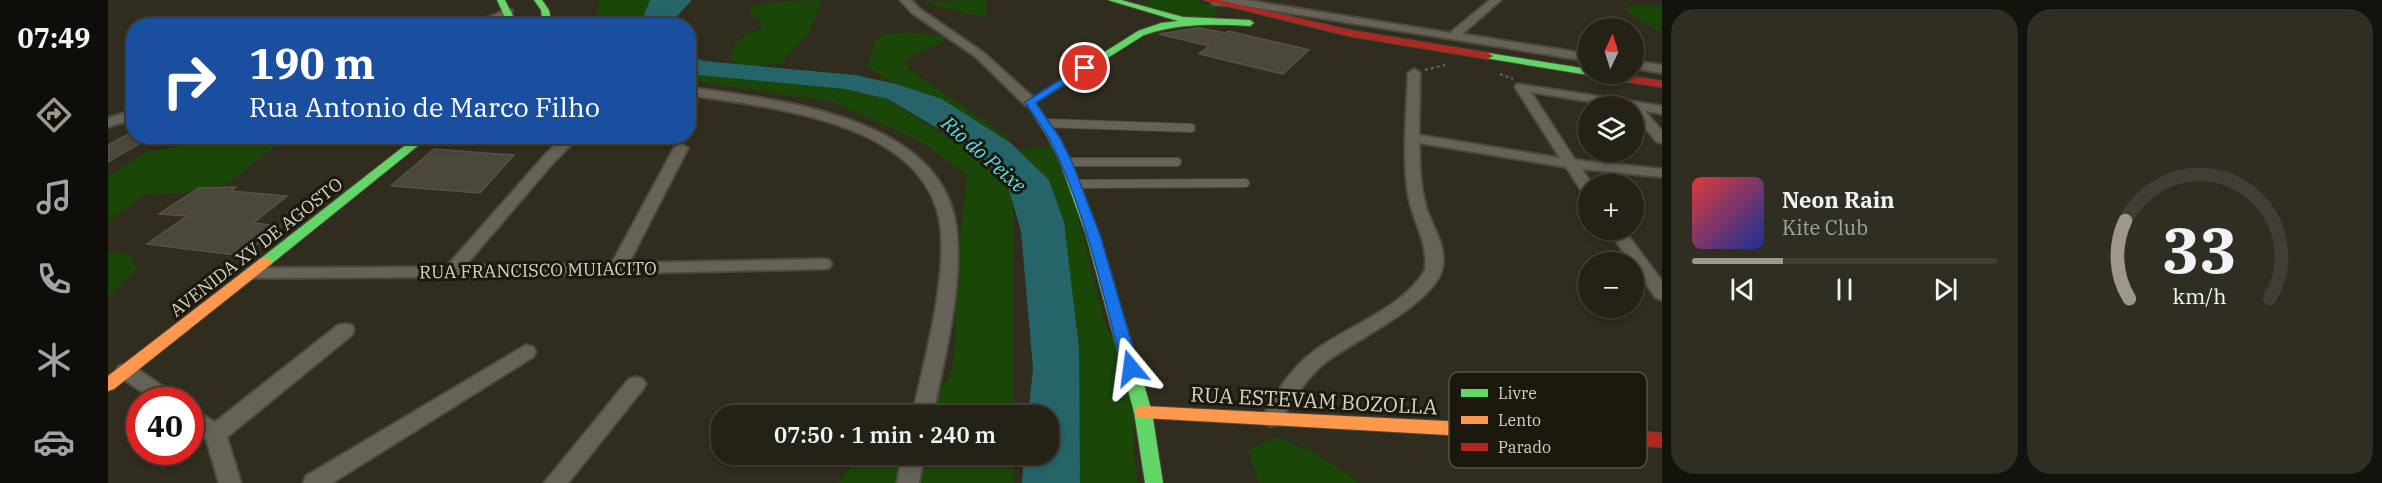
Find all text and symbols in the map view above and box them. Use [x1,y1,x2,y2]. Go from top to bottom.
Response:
north arrow [1578,18,1644,84]
map controls [1578,18,1644,318]
text: 07:49 [18,20,90,55]
text: 190 m [249,36,375,91]
icon: right [150,42,228,120]
pin [1059,42,1110,93]
icon: arrive [1068,51,1101,84]
text: Rua Antonio de Marco Filho [249,89,600,124]
icon: directions [33,94,75,136]
button: layers [1578,96,1644,162]
water label: Rio do Peixe [935,109,1032,198]
street label: AVENIDA XV DE AGOSTO [165,172,347,322]
button: + [1578,174,1644,240]
icon: music [33,176,75,218]
text: Neon Rain [1782,185,1895,214]
text: 33 [2162,209,2237,290]
text: Kite Club [1782,214,1868,241]
button: − [1578,252,1644,318]
street label: RUA FRANCISCO MUIACITO [419,256,657,284]
icon: phone [33,258,75,300]
icon: previous [1726,273,1759,306]
icon: pause [1828,273,1861,306]
icon: next [1929,273,1962,306]
text: km/h [2173,282,2227,310]
position arrow [1099,336,1163,400]
icon: climate [33,339,75,381]
legend [1449,372,1647,468]
street label: RUA ESTEVAM BOZOLLA [1190,380,1439,420]
text: Livre [1498,383,1537,403]
speed limit sign: 40 [126,387,204,465]
text: Lento [1498,410,1541,430]
text: 07:50 · 1 min · 240 m [774,420,996,449]
icon: car [33,421,75,463]
text: Parado [1498,437,1551,457]

